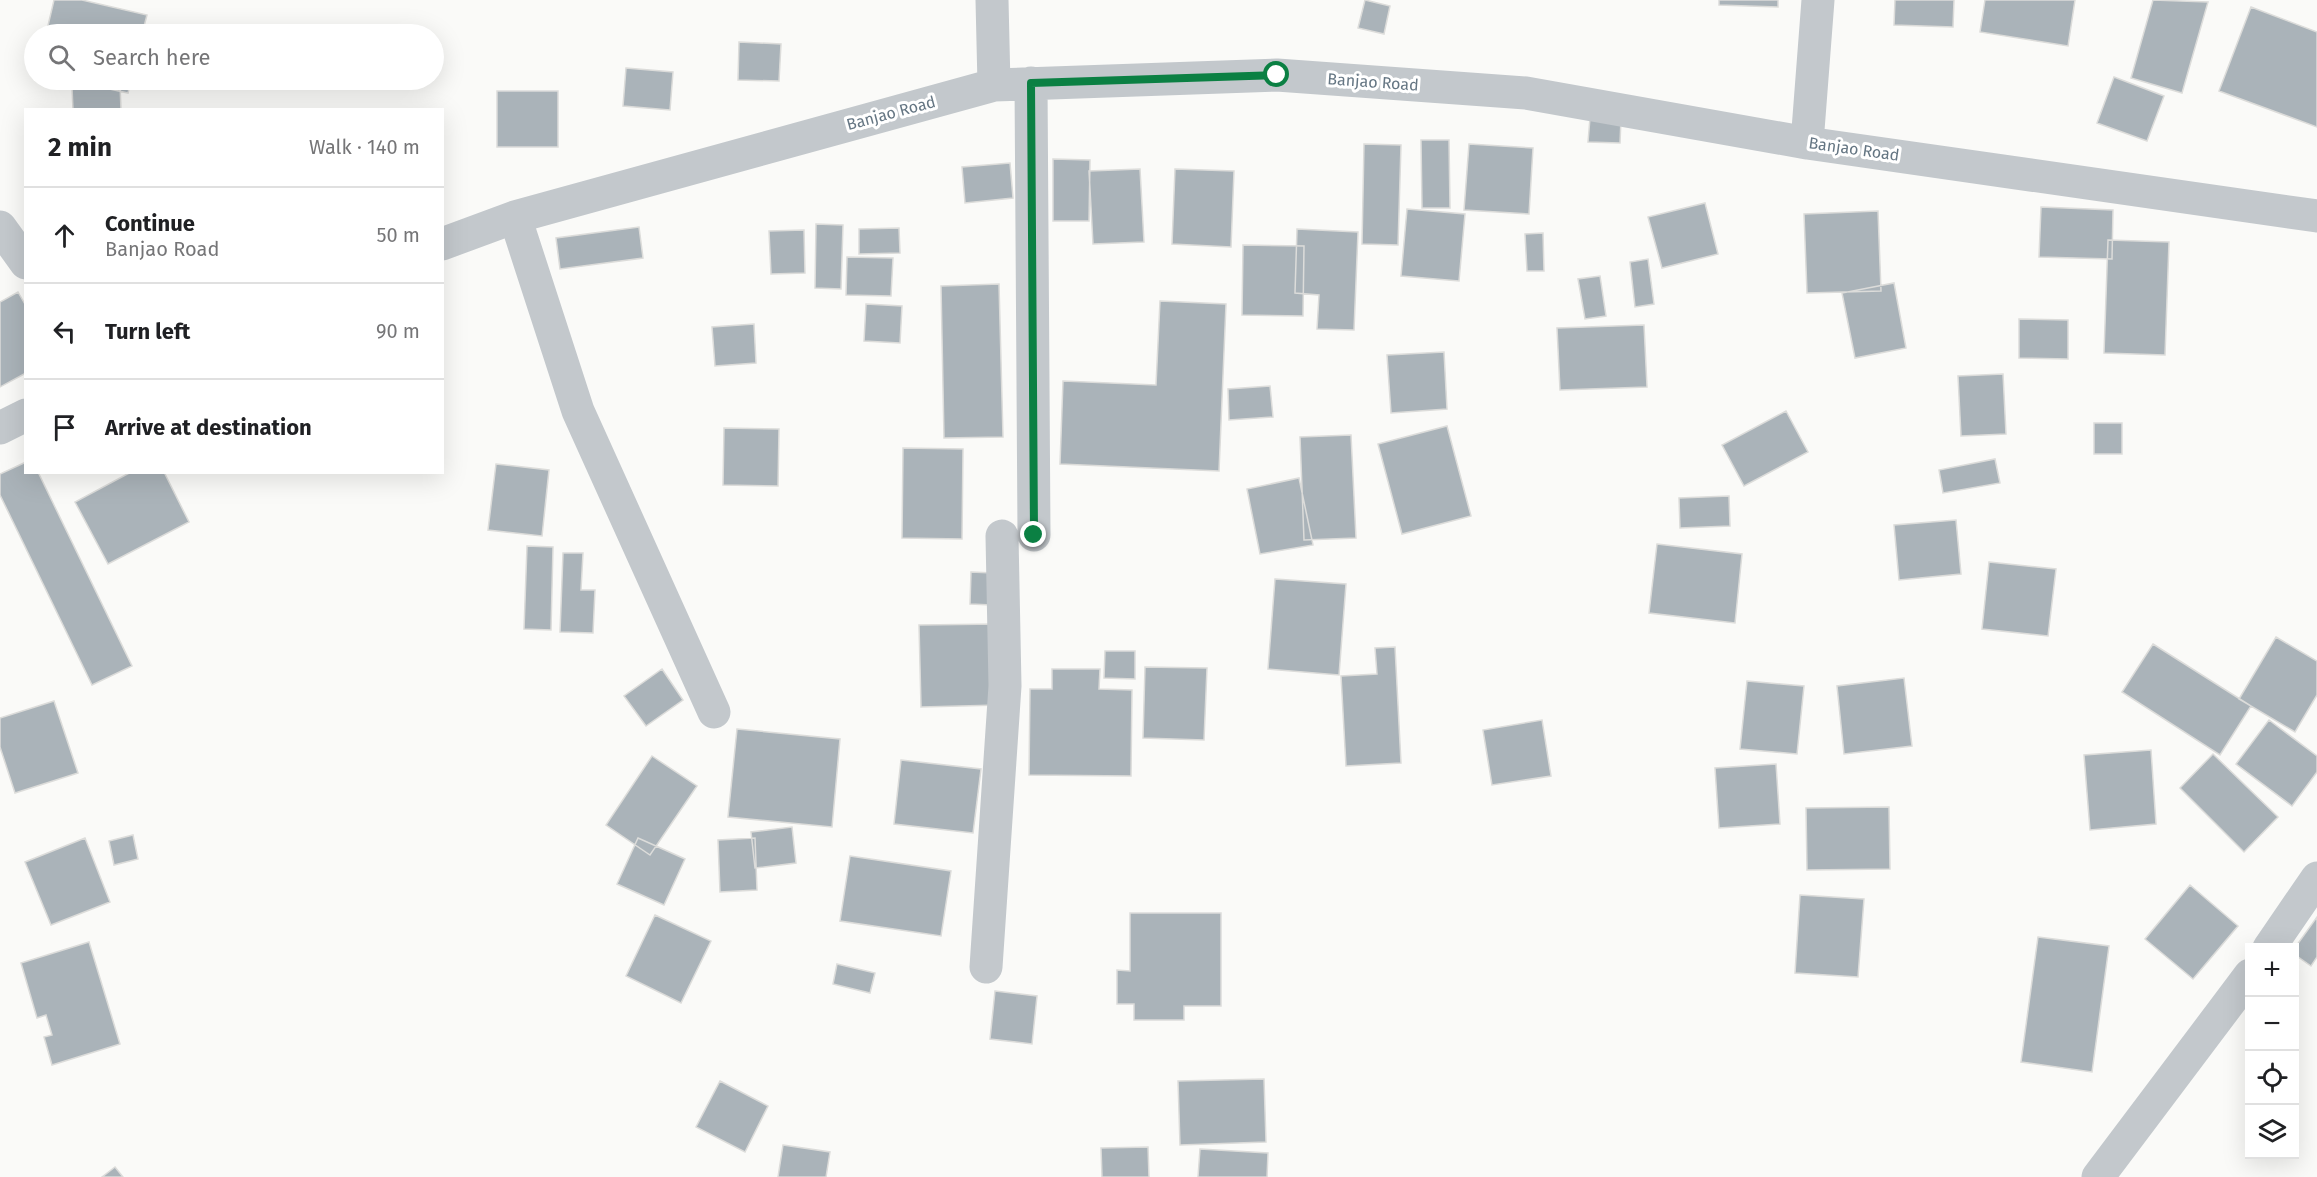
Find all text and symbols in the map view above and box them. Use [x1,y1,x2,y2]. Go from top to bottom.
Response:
search box [24,24,444,90]
icon: search [45,41,78,74]
text: Search here [93,44,211,71]
route start [1263,61,1289,87]
street label: Banjao Road [1327,69,1419,95]
street label: Banjao Road [844,92,938,134]
text: 2 min [48,132,112,163]
street label: Banjao Road [1807,133,1901,165]
text: Walk · 140 m [309,135,420,159]
text: Continue [105,210,195,237]
icon: ahead [48,219,81,252]
text: 50 m [376,223,420,247]
text: Banjao Road [105,237,219,261]
icon: left [48,315,81,348]
text: Turn left [105,318,190,345]
text: 90 m [376,319,420,343]
icon: arrive [48,411,81,444]
text: Arrive at destination [105,414,312,441]
route end [1020,521,1046,547]
map controls [2245,943,2299,1159]
button: + [2245,943,2299,997]
button: − [2245,997,2299,1051]
button: locate [2245,1051,2299,1105]
button: layers [2245,1105,2299,1159]

